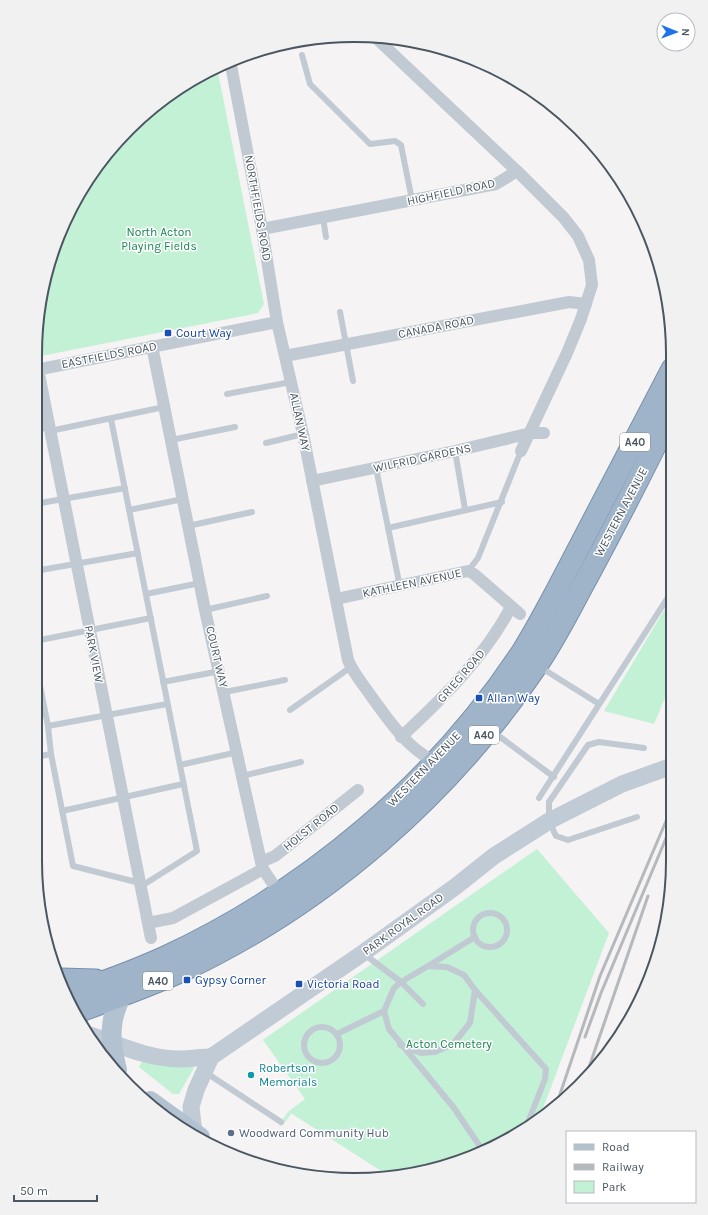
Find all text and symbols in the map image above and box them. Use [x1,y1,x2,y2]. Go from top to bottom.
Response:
north arrow [656,12,696,52]
text: N [679,28,692,36]
street label: NORTHFIELDS ROAD [242,154,274,262]
street label: HIGHFIELD ROAD [406,176,496,208]
park label: North Acton Playing Fields [121,225,197,253]
street label: CANADA ROAD [397,313,475,341]
place label: Court Way [176,326,232,340]
marker: Court Way [163,328,173,338]
street label: EASTFIELDS ROAD [60,339,158,371]
street label: ALLAN WAY [287,391,313,453]
road number: A40 [620,433,650,451]
street label: WILFRID GARDENS [372,441,472,475]
street label: WESTERN AVENUE [592,465,650,559]
street label: KATHLEEN AVENUE [361,566,463,600]
street label: PARK VIEW [82,624,106,684]
street label: COURT WAY [203,625,231,690]
street label: GRIEG ROAD [434,647,488,705]
place label: Allan Way [487,691,540,705]
marker: Allan Way [474,693,484,703]
road number: A40 [469,726,499,744]
street label: WESTERN AVENUE [385,729,463,809]
street label: HOLST ROAD [280,800,342,854]
street label: PARK ROYAL ROAD [360,890,446,958]
road number: A40 [143,972,173,990]
place label: Gypsy Corner [195,973,266,987]
marker: Gypsy Corner [182,975,192,985]
place label: Victoria Road [307,977,380,991]
marker: Victoria Road [294,979,304,989]
park label: Acton Cemetery [406,1037,492,1051]
place label: Robertson Memorials [259,1061,317,1089]
marker: Robertson Memorials [246,1070,256,1080]
place label: Woodward Community Hub [239,1126,389,1140]
marker: Woodward Community Hub [226,1128,236,1138]
legend [566,1131,696,1203]
text: Road [602,1140,630,1154]
text: Railway [602,1160,644,1174]
scale bar [14,1177,97,1203]
text: Park [602,1180,627,1194]
text: 50 m [20,1184,48,1198]

